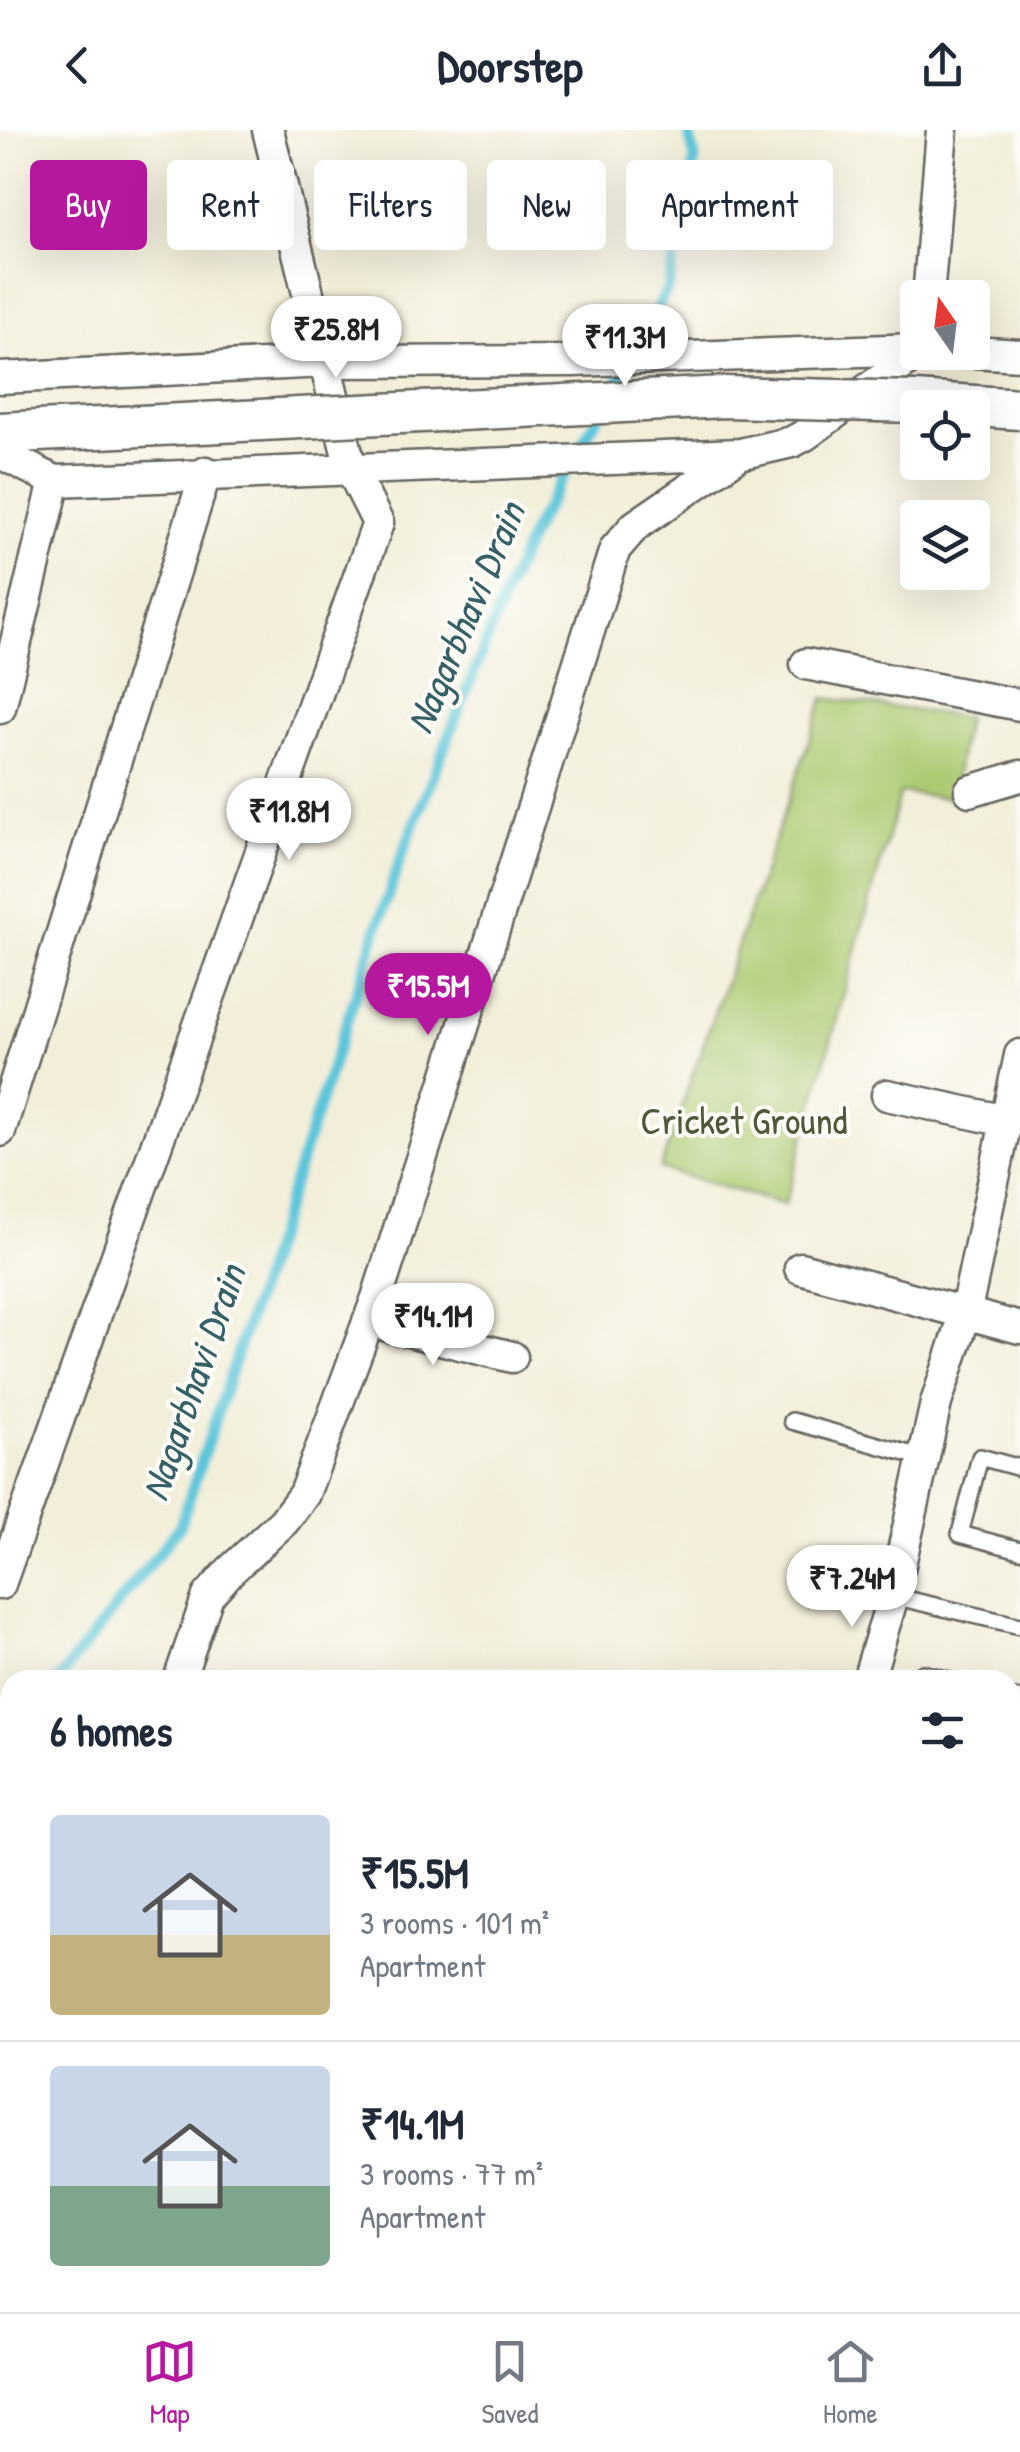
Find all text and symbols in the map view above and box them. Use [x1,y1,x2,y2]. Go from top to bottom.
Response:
text: Doorstep [438,35,582,96]
icon: back [50,38,105,93]
icon: share [915,38,970,93]
chip: Buy [30,160,147,250]
chip: Rent [167,160,294,250]
chip: Filters [314,160,467,250]
chip: New [487,160,606,250]
chip: Apartment [626,160,833,250]
north arrow [900,280,990,370]
map controls [900,280,990,590]
pin: ₹25.8M [255,296,417,381]
pin: ₹11.3M [544,304,706,389]
text: ₹25.8M [293,307,379,350]
text: ₹11.3M [584,315,666,358]
button: locate [900,390,990,480]
water label: Nagarbhavi Drain [391,491,539,741]
button: layers [900,500,990,590]
pin: ₹11.8M [208,778,370,863]
text: ₹11.8M [248,789,330,832]
pin: ₹15.5M [347,953,509,1038]
text: ₹15.5M [387,964,469,1007]
park label: Cricket Ground [641,1094,848,1146]
water label: Nagarbhavi Drain [126,1254,259,1507]
pin: ₹14.1M [352,1283,514,1368]
text: ₹14.1M [393,1294,473,1337]
pin: ₹7.24M [771,1545,933,1630]
text: ₹7.24M [808,1556,896,1599]
text: 6 homes [50,1702,172,1759]
icon: filters [915,1703,970,1758]
text: ₹15.5M [360,1844,469,1901]
icon: home [130,1855,250,1975]
text: 3 rooms · 101 m² [360,1901,549,1944]
text: Apartment [360,1944,485,1987]
text: ₹14.1M [360,2095,464,2152]
icon: home [130,2106,250,2226]
text: 3 rooms · 77 m² [360,2152,543,2195]
text: Apartment [360,2195,485,2238]
tab: Map [142,2334,197,2432]
tab: Saved [481,2334,539,2432]
tab: Home [823,2334,878,2432]

